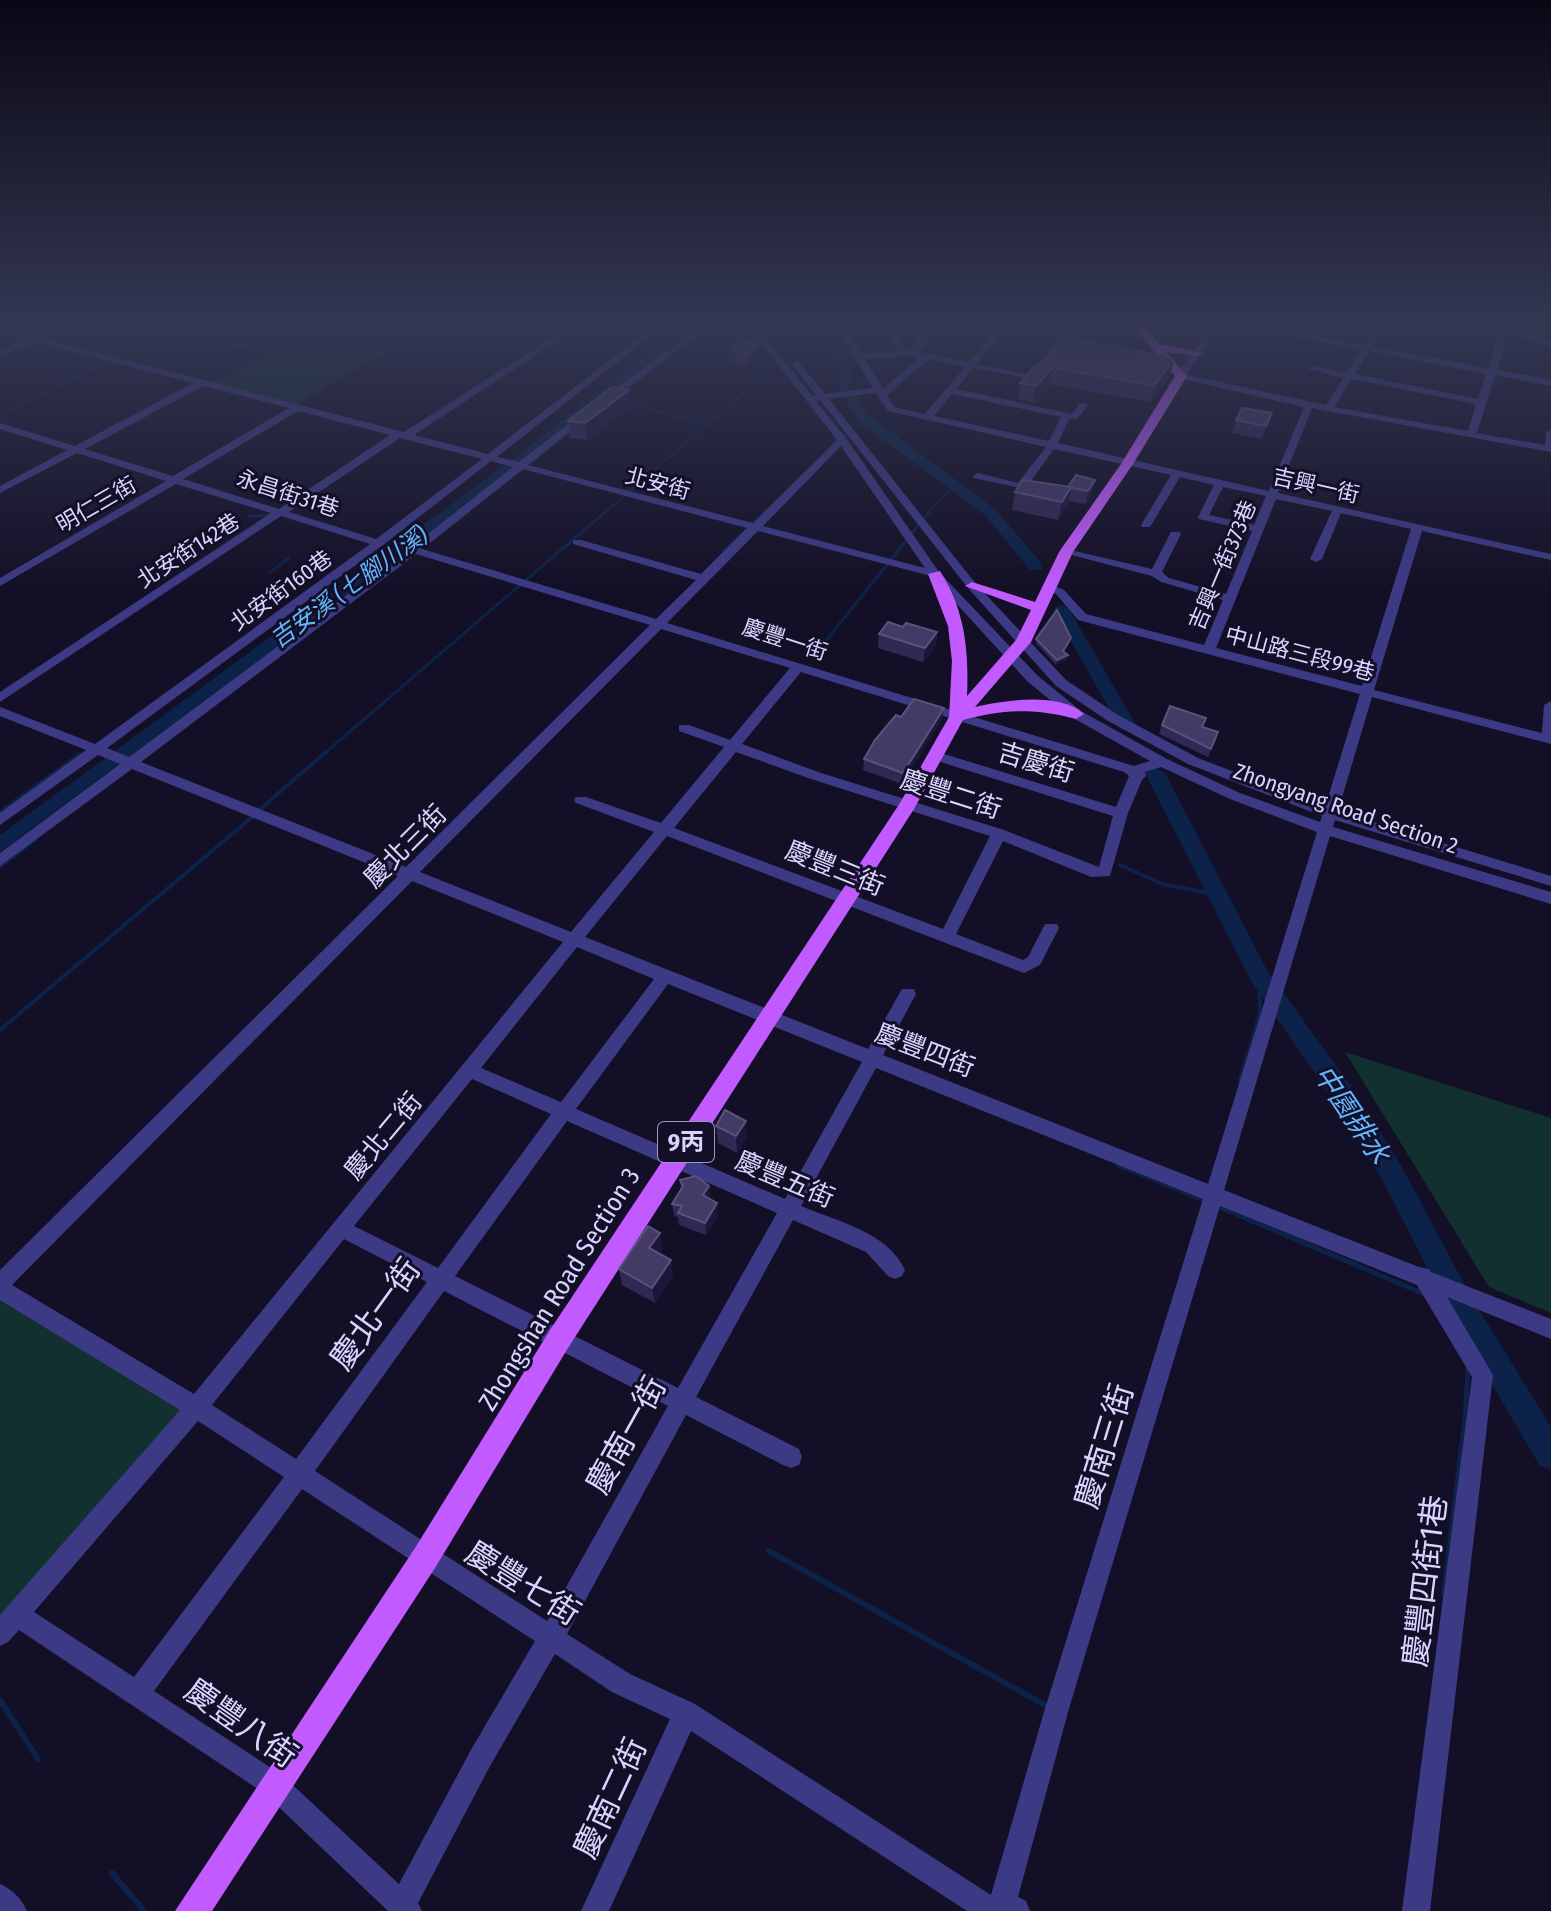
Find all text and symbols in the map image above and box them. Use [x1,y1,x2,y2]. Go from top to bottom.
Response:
street label: 北安街 [622,462,693,505]
street label: 吉興一街 [1270,462,1362,509]
street label: 永昌街31巷 [233,464,342,523]
street label: 明仁三街 [51,471,141,538]
street label: 吉興一街373巷 [1183,496,1262,634]
street label: 北安街142巷 [132,507,245,594]
water label: 吉安溪 (七腳川溪) [265,521,433,653]
street label: 北安街160巷 [225,545,337,636]
street label: 慶豐一街 [739,613,831,666]
street label: 中山路三段99巷 [1222,621,1377,686]
street label: 吉慶街 [994,736,1078,789]
street label: Zhongyang Road Section 2 [1230,757,1462,860]
street label: 慶豐二街 [897,764,1005,825]
street label: 慶北三街 [358,799,453,894]
street label: 慶豐三街 [781,835,889,902]
street label: 慶豐四街 [871,1017,979,1084]
water label: 中園排水 [1307,1059,1398,1172]
street label: 慶北二街 [338,1087,429,1186]
road number: 9丙 [658,1122,714,1162]
street label: 慶豐五街 [731,1145,839,1214]
street label: Zhongshan Road Section 3 [472,1162,647,1416]
street label: 慶北一街 [322,1251,428,1377]
street label: 慶南一街 [578,1370,674,1500]
street label: 慶南三街 [1067,1379,1141,1513]
street label: 慶豐四街1巷 [1396,1493,1454,1669]
street label: 慶豐七街 [459,1533,587,1633]
street label: 慶豐八街 [178,1671,304,1775]
street label: 慶南二街 [566,1732,654,1864]

